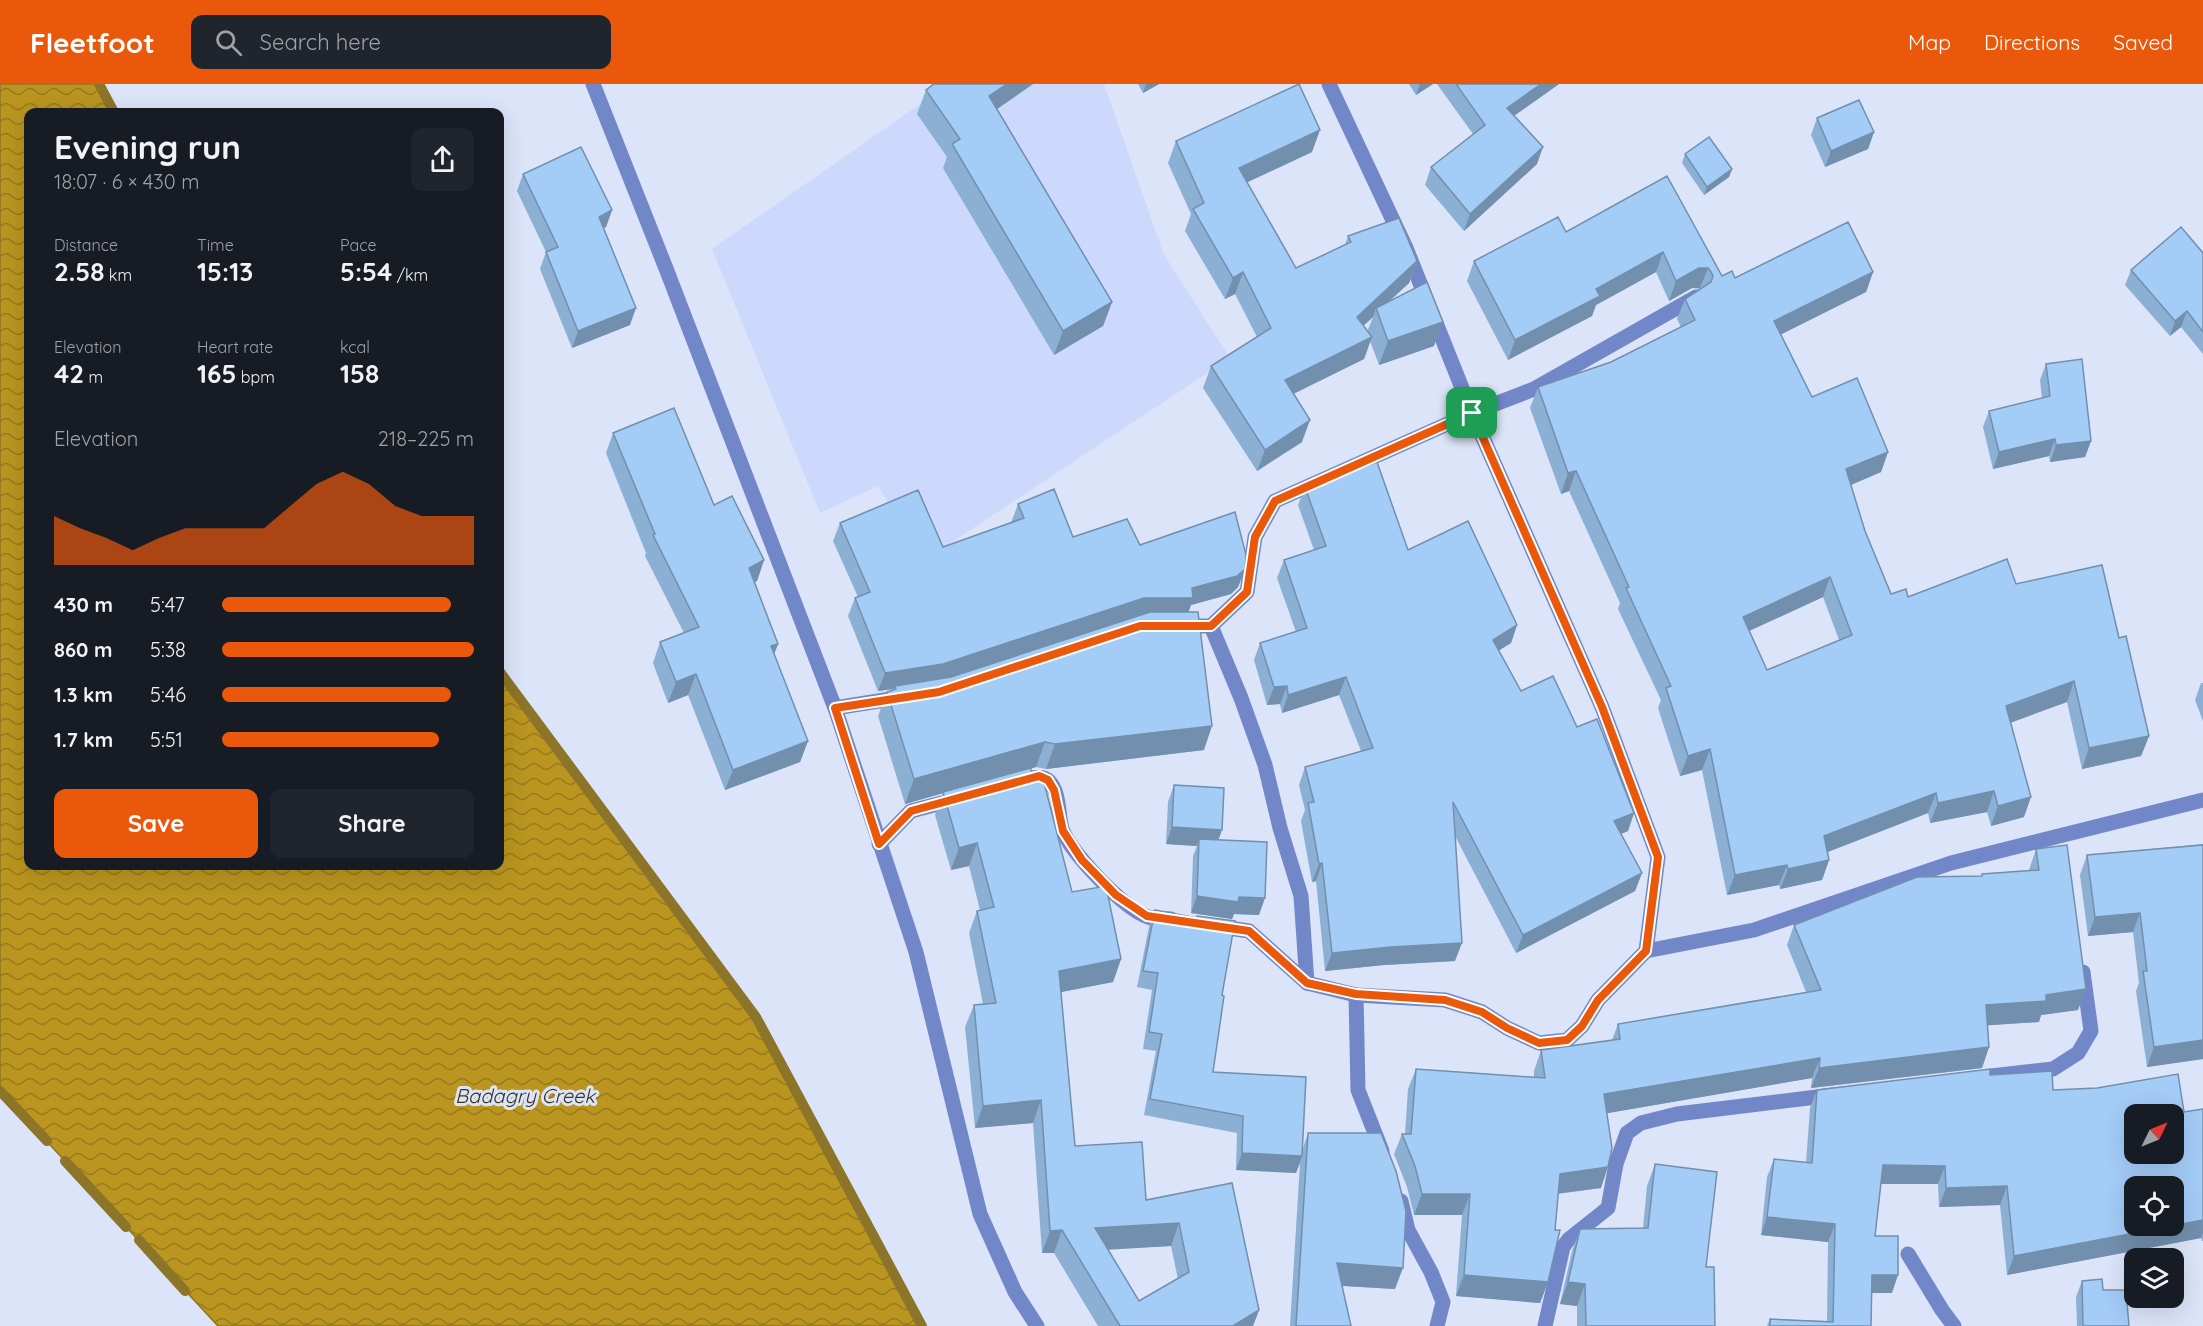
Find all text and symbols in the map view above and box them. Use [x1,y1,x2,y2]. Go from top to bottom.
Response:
search box [191,15,611,69]
text: Fleetfoot [30,25,155,60]
icon: search [212,26,245,59]
text: Search here [260,28,381,56]
text: Map [1908,29,1951,55]
text: Directions [1984,29,2080,55]
text: Saved [2113,29,2173,55]
text: Evening run [54,126,241,167]
button: share [411,128,474,191]
text: 18:07 · 6 × 430 m [54,169,199,194]
text: Distance [54,235,118,255]
text: Time [197,235,234,255]
text: Pace [340,235,376,255]
text: 2.58 [54,255,105,288]
text: 15:13 [197,255,253,288]
text: 5:54 [340,255,392,288]
text: km [105,265,132,285]
text: /km [392,265,428,285]
text: Elevation [54,337,121,357]
text: Heart rate [197,337,273,357]
text: kcal [340,337,370,357]
text: 42 [54,357,84,390]
text: 165 [197,357,236,390]
text: 158 [340,357,379,390]
text: m [84,367,103,387]
text: bpm [236,367,275,387]
pin [1446,387,1497,438]
icon: arrive [1455,396,1488,429]
text: Elevation [54,426,138,451]
text: 218–225 m [378,426,474,451]
text: 430 m [54,592,113,617]
text: 5:47 [150,592,185,617]
text: 860 m [54,637,112,662]
text: 5:38 [150,637,186,662]
text: 1.3 km [54,682,113,707]
text: 5:46 [150,682,186,707]
text: 1.7 km [54,727,113,752]
text: 5:51 [150,727,183,752]
button: Save [54,789,258,858]
button: Share [270,789,474,858]
water label: Badagry Creek [455,1083,597,1108]
north arrow [2124,1104,2184,1164]
map controls [2124,1104,2184,1308]
button: locate [2124,1176,2184,1236]
button: layers [2124,1248,2184,1308]

